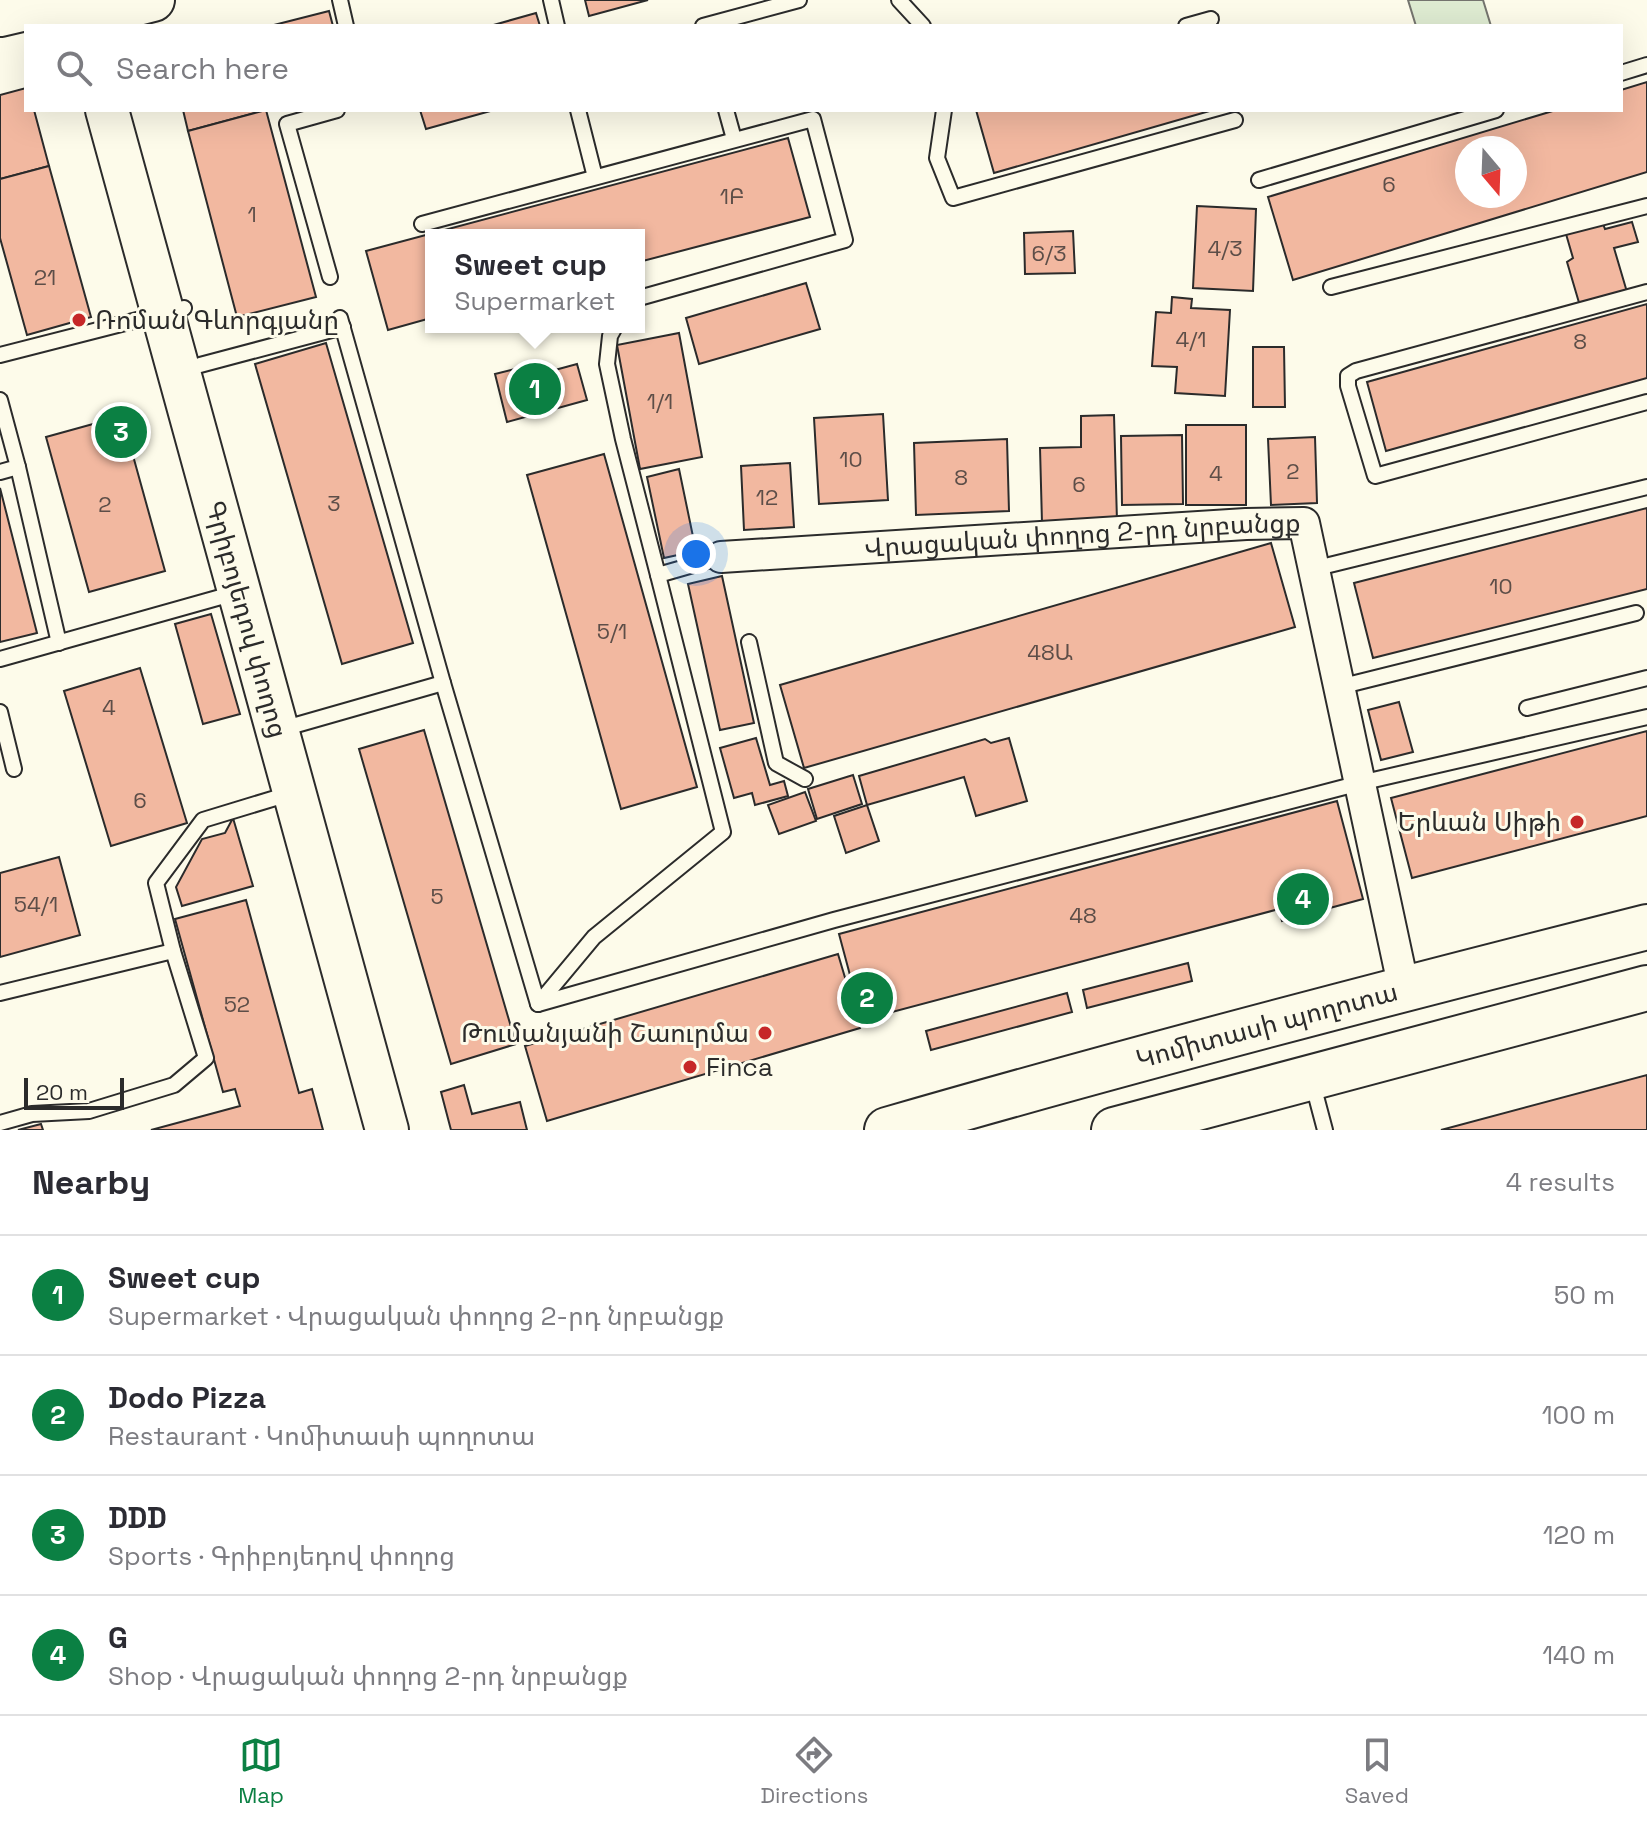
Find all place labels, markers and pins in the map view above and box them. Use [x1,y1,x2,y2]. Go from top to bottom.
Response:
place label: Ռոման Գևորգյանը [95,303,339,337]
marker: Ռոման Գևորգյանը [70,311,88,329]
pin: 1 [509,359,561,419]
pin: 3 [95,402,147,462]
place label: Երևան Սիթի [1398,805,1561,839]
marker: Երևան Սիթի [1568,813,1586,831]
pin: 4 [1277,869,1329,929]
pin: 2 [841,968,893,1028]
place label: Թումանյանի Շաուրմա [461,1016,749,1050]
marker: Թումանյանի Շաուրմա [756,1024,774,1042]
place label: Finca [706,1050,773,1084]
marker: Finca [681,1058,699,1076]

